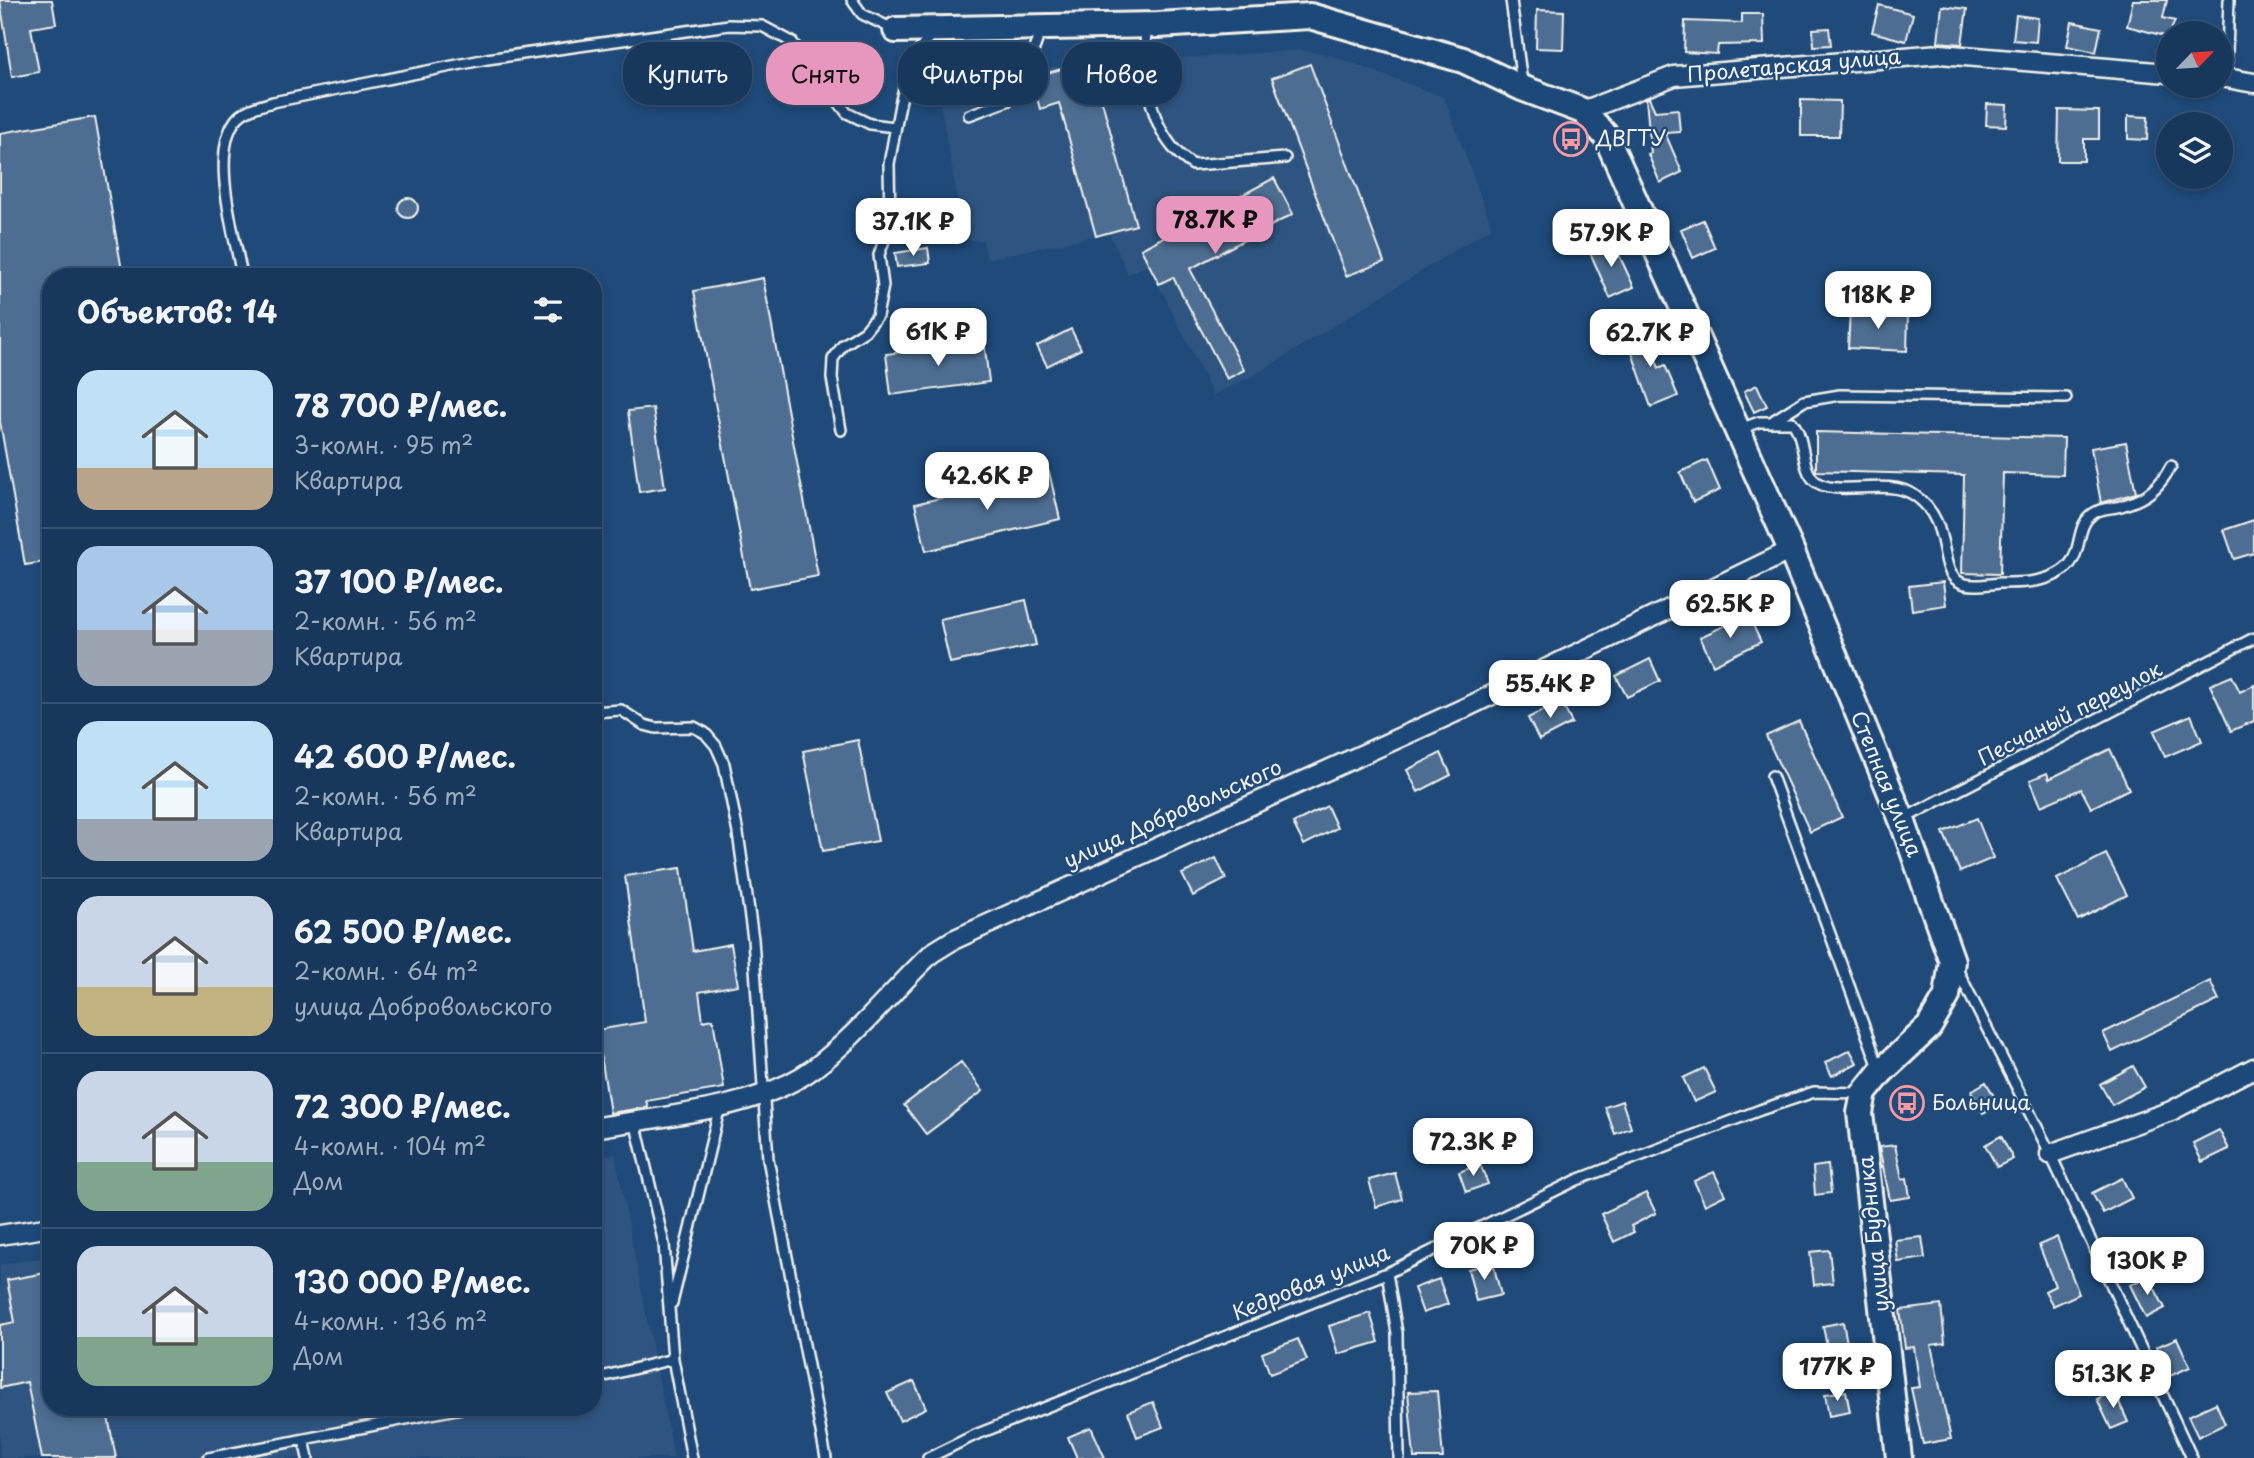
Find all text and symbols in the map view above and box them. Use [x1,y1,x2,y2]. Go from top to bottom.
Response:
north arrow [2156,21,2233,98]
map controls [2156,21,2233,189]
street label: Пролетарская улица [1686,39,1903,89]
chip: Купить [623,42,752,105]
chip: Снять [766,42,884,105]
chip: Фильтры [898,42,1048,105]
chip: Новое [1062,42,1182,105]
button: layers [2156,112,2233,189]
bus stop icon: ДВГТУ [1552,120,1590,158]
place label: ДВГТУ [1595,121,1666,153]
pin: 78.7K ₽ [1150,196,1280,256]
pin: 37.1K ₽ [848,198,978,258]
text: 78.7K ₽ [1172,201,1258,236]
text: 37.1K ₽ [872,203,954,238]
pin: 57.9K ₽ [1546,210,1676,269]
text: 57.9K ₽ [1569,214,1653,249]
pin: 118K ₽ [1821,272,1935,331]
text: 118K ₽ [1841,276,1915,311]
text: Объектов: 14 [77,288,277,333]
icon: filters [529,291,567,329]
pin: 61K ₽ [889,308,987,368]
pin: 62.7K ₽ [1585,310,1715,369]
text: 61K ₽ [906,313,970,348]
text: 62.7K ₽ [1606,314,1694,349]
text: 78 700 ₽/мес. [294,382,507,427]
icon: home [133,398,217,482]
text: 3-комн. · 95 m² [294,427,473,462]
pin: 42.6K ₽ [922,452,1052,512]
text: 42.6K ₽ [941,457,1033,492]
text: Квартира [294,462,402,497]
text: 37 100 ₽/мес. [294,558,504,603]
icon: home [133,574,217,658]
pin: 62.5K ₽ [1665,580,1795,640]
text: 62.5K ₽ [1685,585,1775,620]
text: 2-комн. · 56 m² [294,603,477,638]
text: Квартира [294,638,402,673]
street label: Песчаный переулок [1971,652,2167,773]
pin: 55.4K ₽ [1485,660,1615,720]
text: 55.4K ₽ [1505,665,1595,700]
street label: Степная улица [1844,705,1932,862]
text: 42 600 ₽/мес. [294,733,516,778]
icon: home [133,749,217,833]
street label: улица Добровольского [1058,750,1286,875]
text: 2-комн. · 56 m² [294,778,477,813]
text: Квартира [294,813,402,848]
text: 62 500 ₽/мес. [294,908,512,953]
icon: home [133,924,217,1008]
text: 2-комн. · 64 m² [294,953,478,988]
text: улица Добровольского [294,988,552,1023]
text: 72 300 ₽/мес. [294,1083,511,1128]
bus stop icon: Больница [1888,1084,1926,1122]
place label: Больница [1932,1085,2031,1117]
icon: home [133,1099,217,1183]
pin: 72.3K ₽ [1408,1118,1538,1178]
text: 72.3K ₽ [1429,1123,1517,1158]
text: 4-комн. · 104 m² [294,1128,486,1163]
street label: улица Будника [1848,1154,1896,1314]
text: Дом [294,1163,343,1198]
pin: 70K ₽ [1435,1222,1533,1282]
text: 70K ₽ [1450,1227,1518,1262]
street label: Кедровая улица [1227,1235,1395,1327]
pin: 130K ₽ [2090,1238,2204,1297]
text: 130K ₽ [2107,1242,2187,1277]
text: 130 000 ₽/мес. [294,1258,531,1303]
icon: home [133,1274,217,1358]
text: 4-комн. · 136 m² [294,1303,487,1338]
text: Дом [294,1338,343,1373]
pin: 177K ₽ [1780,1344,1894,1403]
text: 177K ₽ [1799,1348,1875,1383]
pin: 51.3K ₽ [2048,1350,2178,1410]
text: 51.3K ₽ [2071,1355,2155,1390]

